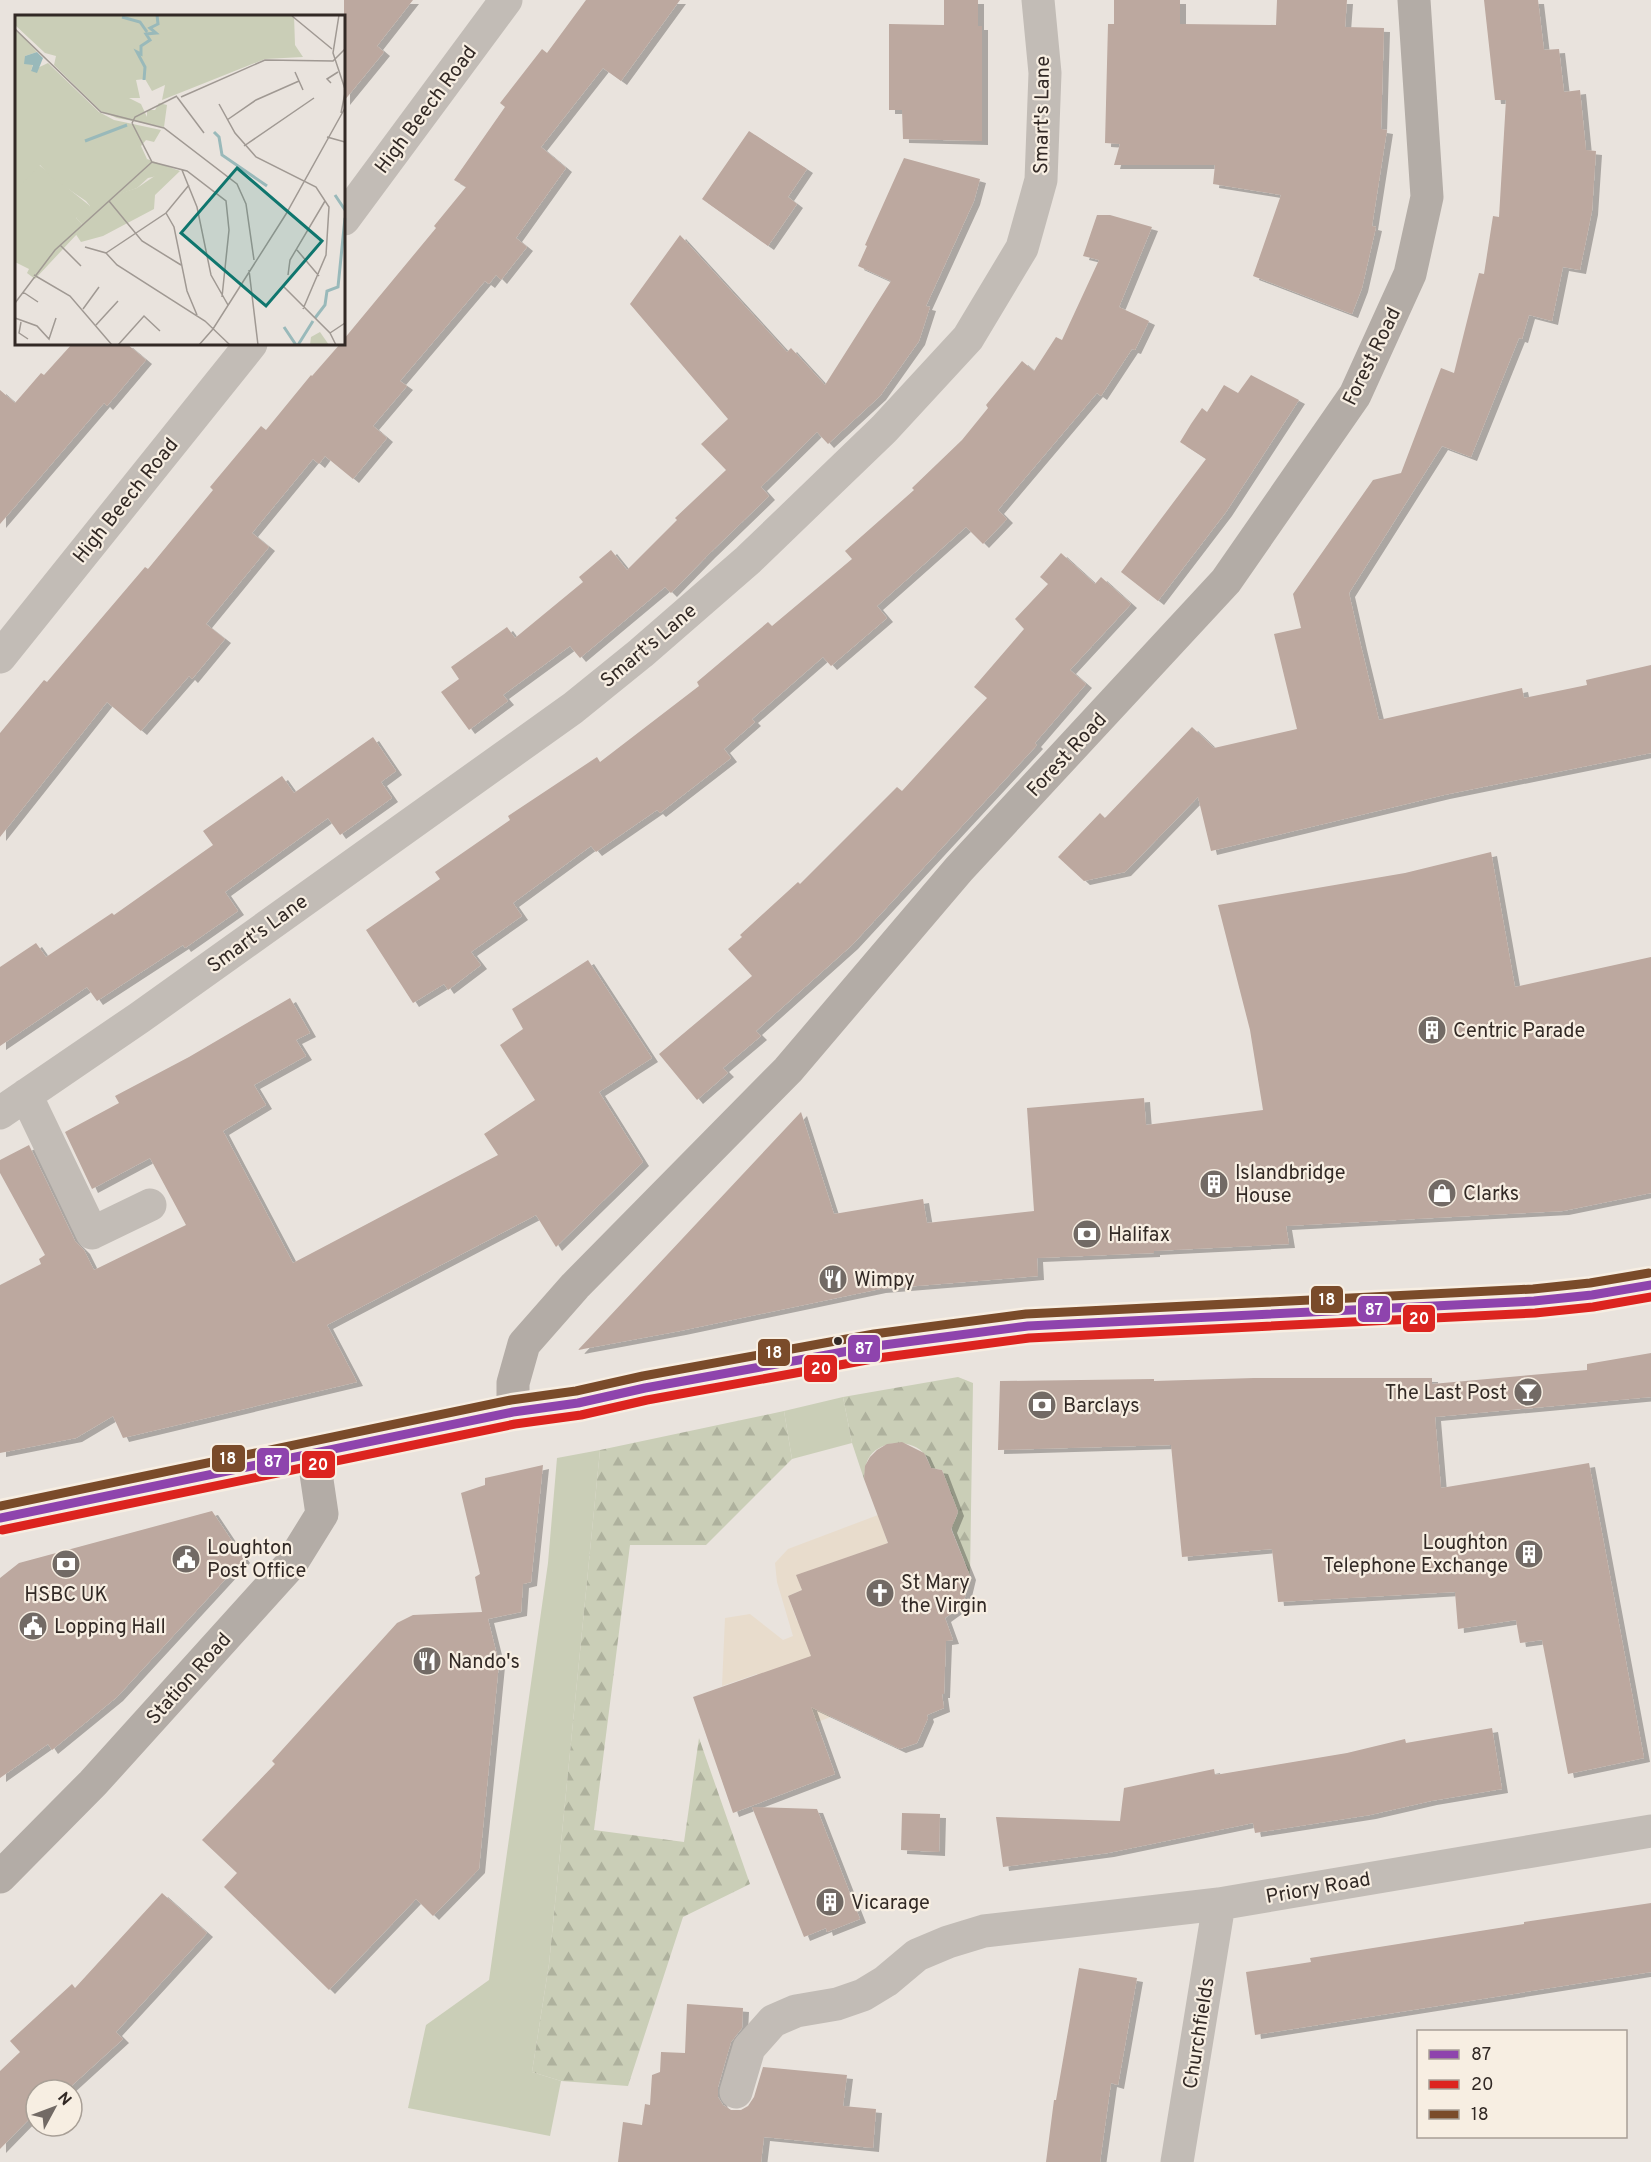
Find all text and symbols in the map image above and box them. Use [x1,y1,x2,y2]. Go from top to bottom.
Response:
inset map [15,15,345,345]
street label: High Beech Road [370,41,483,180]
street label: Smart's Lane [1029,56,1057,174]
street label: Forest Road [1338,303,1408,410]
street label: High Beech Road [68,433,185,569]
street label: Smart's Lane [596,599,703,694]
street label: Forest Road [1022,708,1113,803]
street label: Smart's Lane [203,889,314,980]
building icon: Centric Parade [1416,1014,1448,1046]
place label: Centric Parade [1453,1019,1585,1045]
place label: Islandbridge House [1235,1161,1346,1210]
building icon: Islandbridge House [1198,1168,1230,1200]
shop icon: Clarks [1426,1177,1458,1209]
place label: Clarks [1463,1182,1519,1208]
bank icon: Halifax [1071,1218,1103,1250]
place label: Halifax [1108,1223,1170,1249]
restaurant icon: Wimpy [817,1263,849,1295]
place label: Wimpy [854,1268,915,1294]
line badge: 18 [1310,1285,1344,1314]
text: 18 [1319,1291,1335,1311]
line badge: 87 [1357,1295,1391,1323]
text: 87 [1365,1301,1383,1321]
line badge: 20 [1402,1304,1436,1333]
text: 20 [1409,1310,1429,1330]
line badge: 87 [847,1334,881,1363]
unlabelled marker [832,1335,844,1347]
line badge: 18 [757,1338,791,1367]
text: 87 [855,1340,873,1360]
text: 18 [766,1344,782,1364]
line badge: 20 [803,1354,838,1383]
text: 20 [811,1360,831,1380]
bar icon: The Last Post [1512,1376,1544,1408]
place label: The Last Post [1385,1381,1507,1407]
bank icon: Barclays [1026,1389,1058,1421]
place label: Barclays [1063,1394,1140,1420]
line badge: 18 [211,1444,246,1473]
line badge: 87 [256,1447,290,1476]
text: 18 [220,1450,236,1470]
line badge: 20 [301,1450,336,1479]
text: 87 [264,1453,282,1473]
text: 20 [308,1456,328,1476]
place label: Loughton Telephone Exchange [1323,1531,1508,1580]
place label: Loughton Post Office [207,1536,306,1585]
building icon: Loughton Telephone Exchange [1513,1538,1545,1570]
public building icon: Loughton Post Office [170,1543,202,1575]
bank icon: HSBC UK [50,1548,82,1580]
place label: St Mary the Virgin [901,1571,987,1620]
church icon: St Mary the Virgin [864,1577,896,1609]
place label: HSBC UK [24,1583,108,1609]
public building icon: Lopping Hall [17,1610,49,1642]
place label: Lopping Hall [54,1615,166,1641]
street label: Station Road [141,1628,238,1731]
restaurant icon: Nando's [411,1645,443,1677]
place label: Nando's [448,1650,520,1676]
street label: Priory Road [1264,1867,1373,1911]
building icon: Vicarage [814,1886,846,1918]
place label: Vicarage [851,1891,930,1917]
street label: Churchfields [1178,1976,1222,2091]
legend [1417,2030,1627,2138]
text: 87 [1471,2044,1491,2067]
text: 20 [1471,2074,1494,2097]
north arrow [24,2078,84,2138]
text: N [52,2089,75,2110]
text: 18 [1471,2104,1489,2127]

